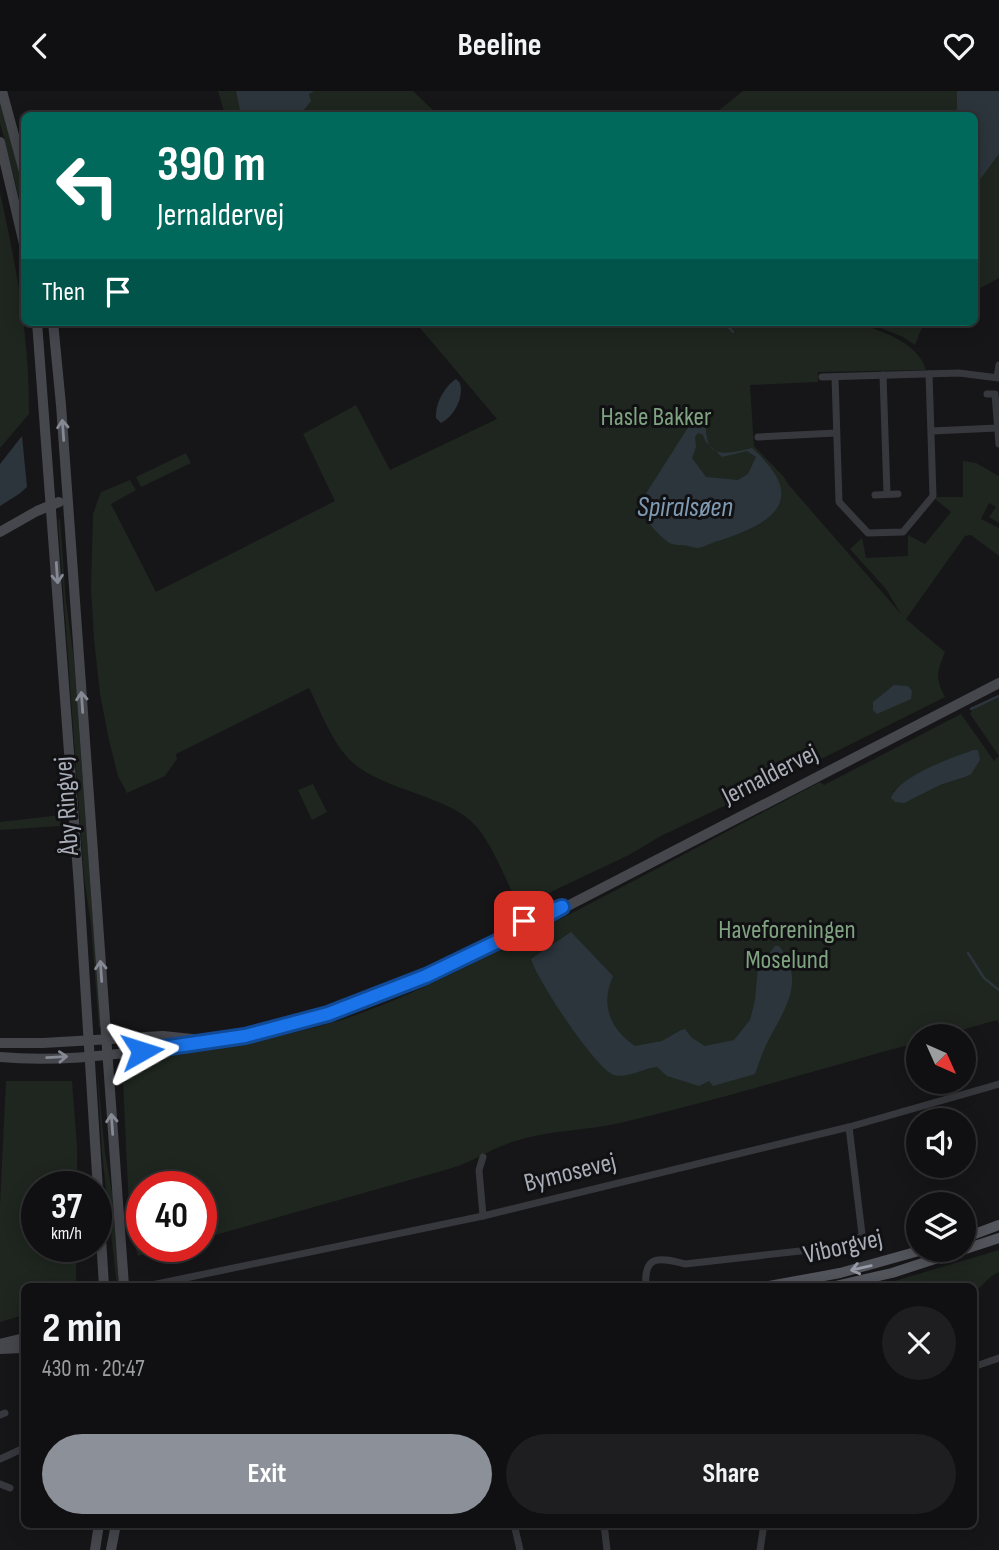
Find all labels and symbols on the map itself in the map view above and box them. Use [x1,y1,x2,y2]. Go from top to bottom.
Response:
park label: Hasle Bakker [601,402,712,433]
one-way arrow [56,420,69,442]
water label: Spiralsøen [637,491,733,524]
one-way arrow [51,561,64,584]
one-way arrow [75,691,88,713]
street label: Jernaldervej [716,738,823,813]
street label: Åby Ringvej [48,755,86,858]
pin [494,891,554,951]
park label: Haveforeningen Moselund [718,915,856,976]
one-way arrow [94,961,107,983]
position arrow [105,1014,179,1088]
north arrow [906,1024,976,1094]
one-way arrow [45,1050,68,1063]
one-way arrow [105,1113,118,1136]
street label: Bymosevej [521,1147,619,1199]
speed limit sign: 40 [126,1171,217,1262]
street label: Viborgvej [801,1223,885,1271]
one-way arrow [850,1262,872,1275]

